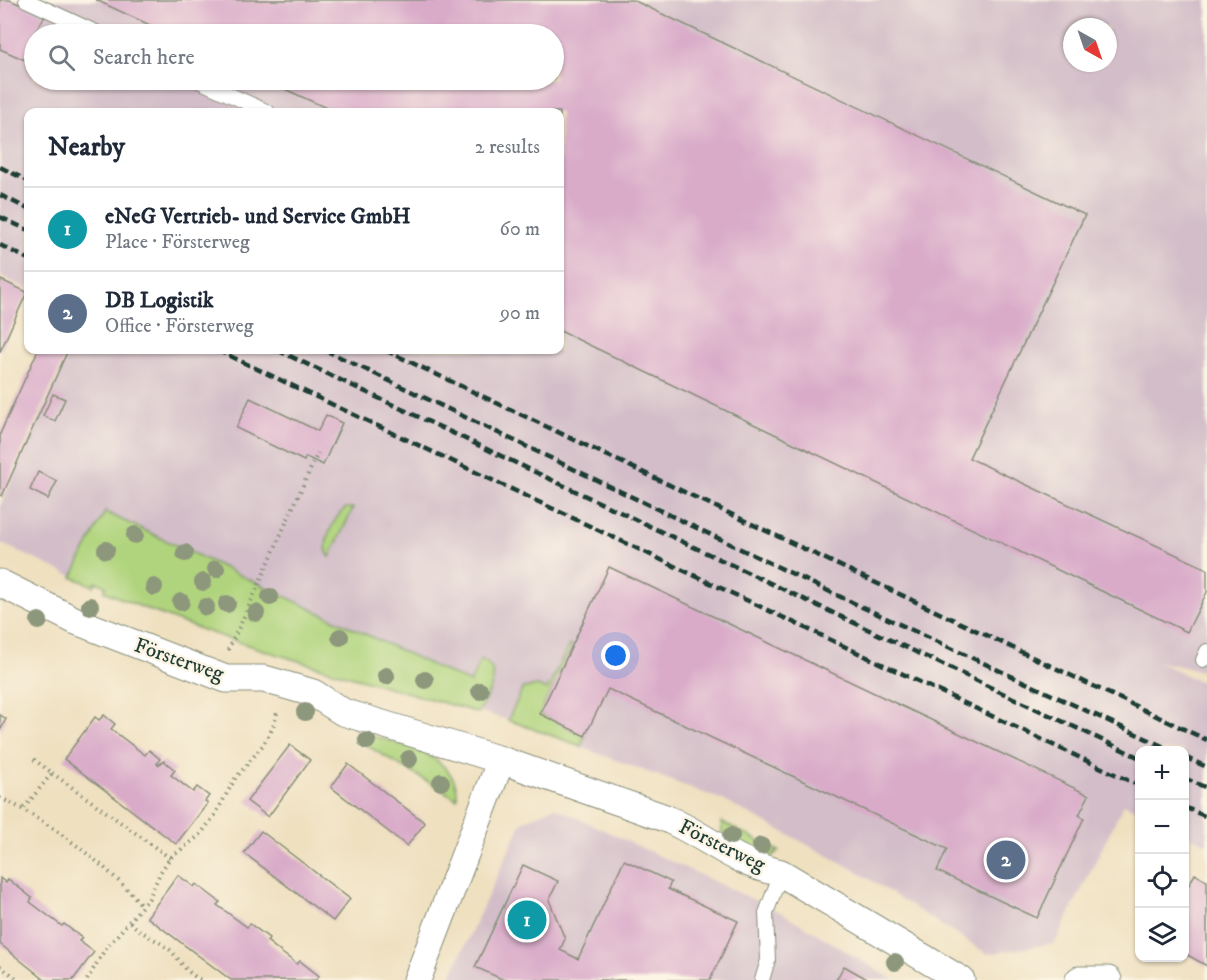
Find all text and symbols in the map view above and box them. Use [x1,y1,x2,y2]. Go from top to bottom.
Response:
north arrow [1063,18,1117,72]
search box [24,24,564,90]
icon: search [45,41,78,74]
text: Search here [93,44,195,71]
text: Nearby [48,131,125,164]
text: 2 results [475,135,540,160]
text: eNeG Vertrieb- und Service GmbH [105,203,411,230]
text: 1 [64,217,71,242]
text: 60 m [500,217,540,242]
text: Place · Försterweg [105,230,250,255]
text: DB Logistik [105,287,214,314]
text: 2 [63,301,72,326]
text: 90 m [500,301,540,326]
text: Office · Försterweg [105,314,254,339]
street label: Försterweg [131,633,228,688]
your location [601,641,630,670]
map controls [1135,746,1189,962]
button: + [1135,746,1189,800]
button: − [1135,800,1189,854]
street label: Försterweg [675,814,770,878]
pin: 2 [986,838,1026,882]
button: locate [1135,854,1189,908]
pin: 1 [508,898,546,942]
button: layers [1135,908,1189,962]

